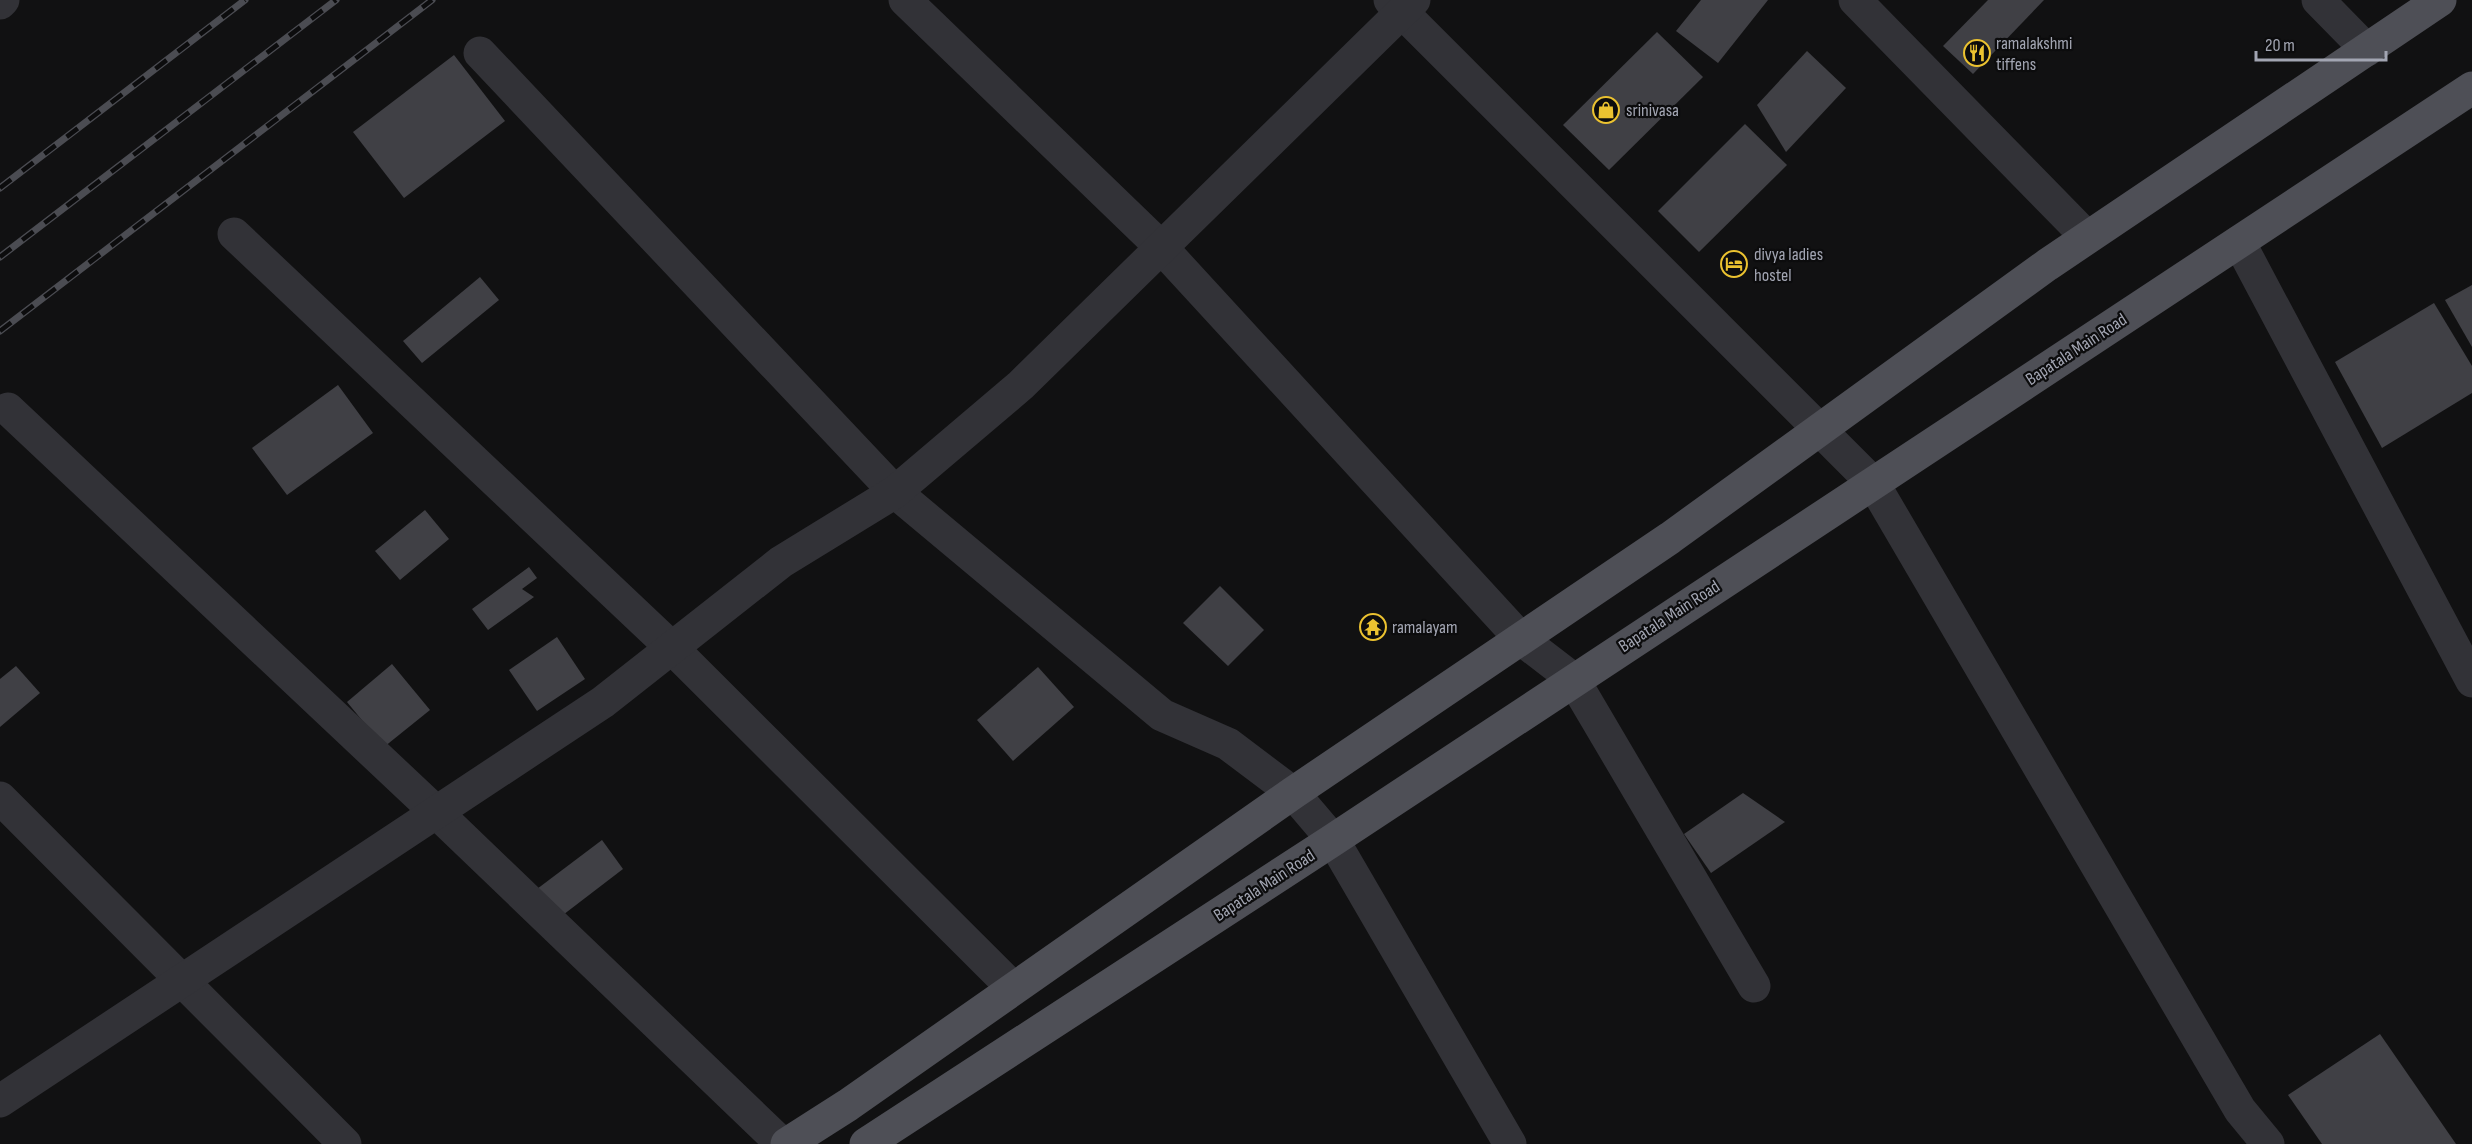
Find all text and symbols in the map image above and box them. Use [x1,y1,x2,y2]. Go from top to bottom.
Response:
scale bar [2256,24,2386,62]
place label: ramalakshmi tiffens [1996,33,2072,75]
text: 20 m [2265,35,2295,56]
restaurant icon: ramalakshmi tiffens [1962,38,1992,68]
shop icon: srinivasa [1591,95,1621,125]
place label: srinivasa [1626,100,1679,121]
place label: divya ladies hostel [1754,244,1823,286]
hotel icon: divya ladies hostel [1719,249,1749,279]
street label: Bapatala Main Road [2022,309,2131,390]
street label: Bapatala Main Road [1615,576,1724,657]
temple icon: ramalayam [1358,612,1388,642]
place label: ramalayam [1392,617,1458,638]
street label: Bapatala Main Road [1210,845,1319,926]

